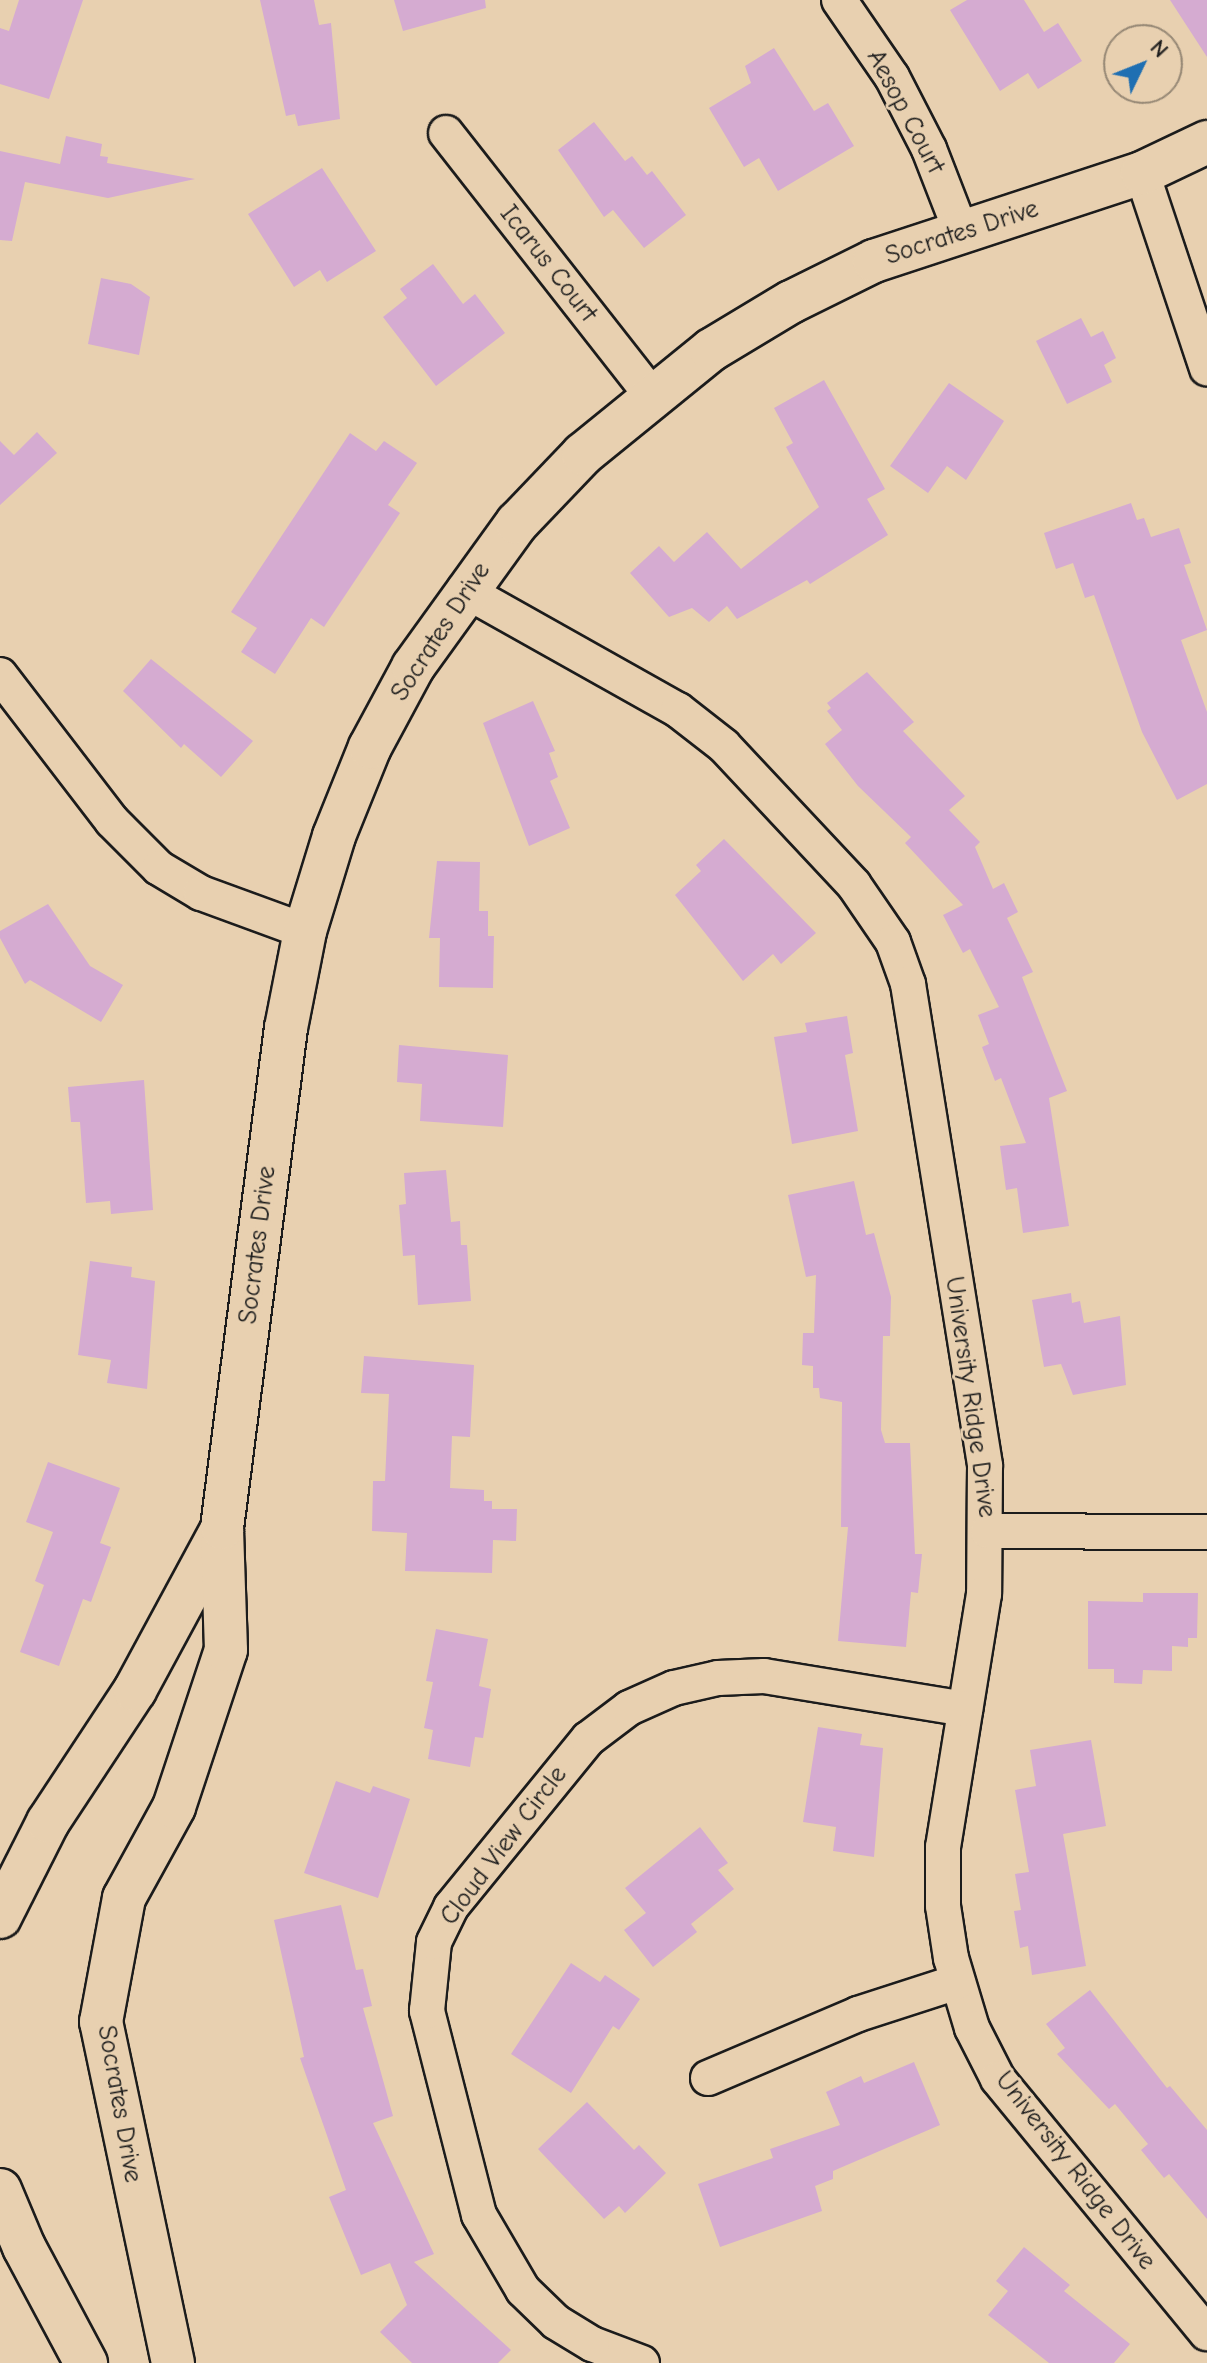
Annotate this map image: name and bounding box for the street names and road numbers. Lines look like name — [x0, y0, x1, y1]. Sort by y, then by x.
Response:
street label: Aesop Court — [859, 45, 951, 179]
street label: Socrates Drive — [882, 194, 1042, 272]
street label: Icarus Court — [493, 199, 603, 329]
street label: Socrates Drive — [385, 557, 497, 707]
street label: Socrates Drive — [233, 1164, 283, 1326]
street label: University Ridge Drive — [938, 1275, 1002, 1519]
street label: Cloud View Circle — [434, 1760, 574, 1932]
street label: Socrates Drive — [90, 2023, 148, 2185]
street label: University Ridge Drive — [988, 2066, 1162, 2276]

